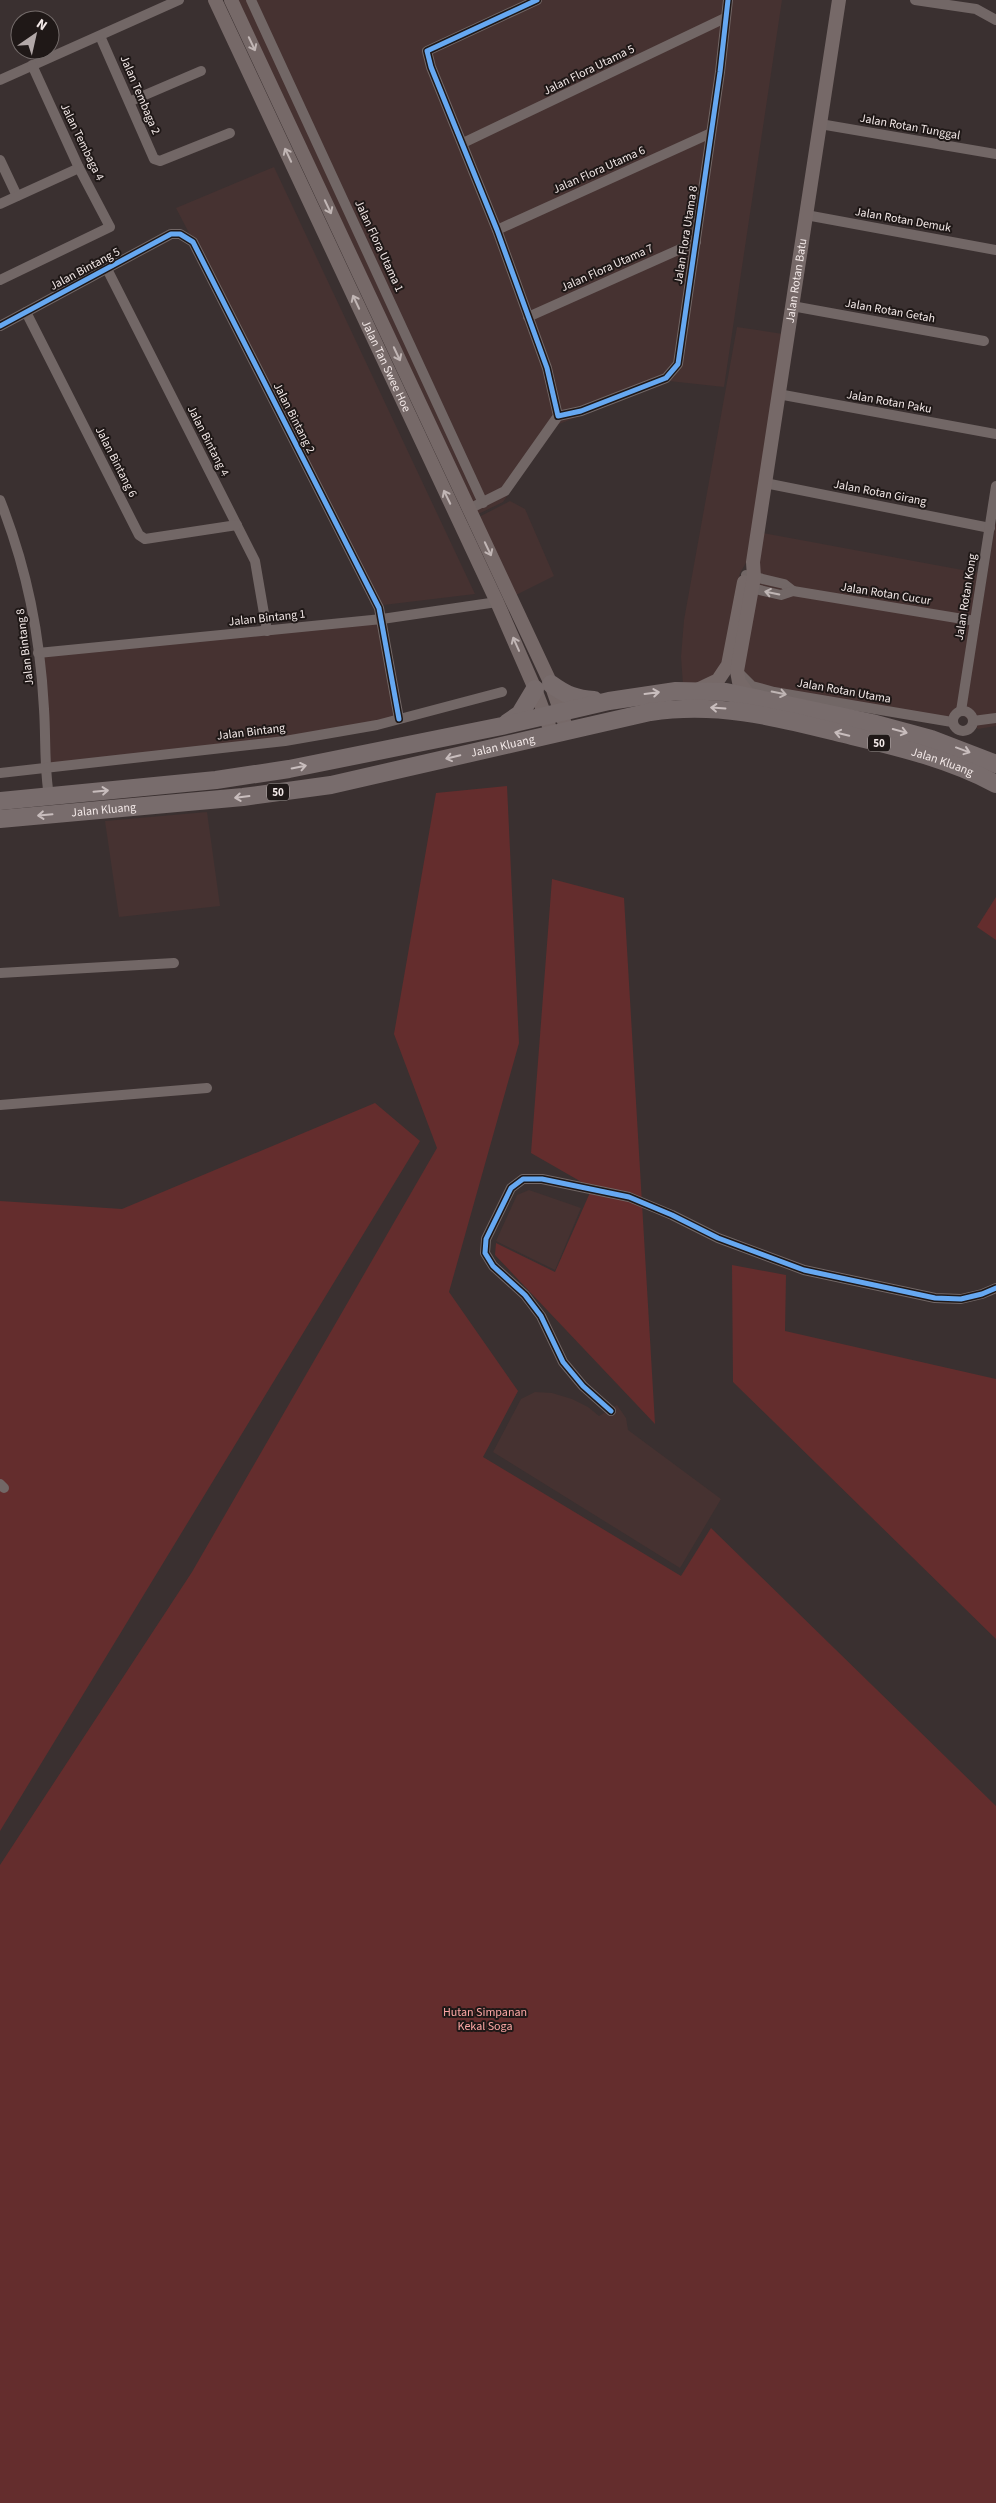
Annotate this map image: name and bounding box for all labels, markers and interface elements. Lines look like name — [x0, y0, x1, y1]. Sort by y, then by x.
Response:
north arrow — [10, 10, 60, 60]
text: N — [32, 14, 51, 36]
one-way arrow — [247, 36, 257, 51]
street label: Jalan Flora Utama 5 — [540, 41, 638, 99]
street label: Jalan Tembaga 2 — [116, 53, 164, 137]
street label: Jalan Tembaga 4 — [56, 100, 108, 184]
street label: Jalan Rotan Tunggal — [858, 110, 962, 144]
street label: Jalan Flora Utama 6 — [550, 142, 648, 198]
one-way arrow — [282, 147, 292, 162]
street label: Jalan Flora Utama 8 — [670, 184, 702, 286]
street label: Jalan Flora Utama 1 — [350, 197, 408, 295]
one-way arrow — [323, 199, 333, 214]
street label: Jalan Rotan Demuk — [854, 203, 953, 237]
street label: Jalan Rotan Batu — [781, 237, 811, 324]
street label: Jalan Flora Utama 7 — [558, 240, 656, 296]
street label: Jalan Bintang 5 — [47, 243, 123, 295]
one-way arrow — [351, 295, 360, 310]
street label: Jalan Rotan Getah — [844, 295, 936, 327]
street label: Jalan Tan Swee Hoe — [357, 317, 415, 415]
one-way arrow — [392, 347, 402, 362]
street label: Jalan Bintang 2 — [269, 380, 319, 456]
street label: Jalan Rotan Paku — [845, 386, 933, 418]
street label: Jalan Bintang 4 — [183, 403, 233, 479]
street label: Jalan Bintang 6 — [91, 424, 141, 500]
street label: Jalan Rotan Girang — [832, 476, 928, 510]
one-way arrow — [441, 490, 451, 505]
one-way arrow — [484, 541, 493, 556]
street label: Jalan Rotan Kong — [951, 552, 981, 642]
street label: Jalan Rotan Cucur — [840, 578, 933, 610]
one-way arrow — [765, 587, 781, 597]
street label: Jalan Bintang 1 — [228, 606, 306, 630]
street label: Jalan Bintang 8 — [12, 608, 38, 686]
one-way arrow — [510, 637, 520, 652]
street label: Jalan Rotan Utama — [796, 674, 892, 708]
one-way arrow — [644, 688, 660, 698]
one-way arrow — [771, 688, 787, 698]
one-way arrow — [710, 704, 726, 713]
street label: Jalan Bintang — [216, 719, 286, 745]
one-way arrow — [892, 726, 908, 736]
one-way arrow — [835, 729, 851, 738]
street label: Jalan Kluang — [469, 730, 536, 761]
road number: 50 — [868, 734, 890, 751]
street label: Jalan Kluang — [909, 743, 976, 781]
one-way arrow — [955, 746, 970, 755]
one-way arrow — [446, 753, 462, 762]
one-way arrow — [291, 762, 307, 771]
road number: 50 — [267, 784, 289, 800]
one-way arrow — [92, 786, 108, 796]
one-way arrow — [234, 792, 250, 802]
street label: Jalan Kluang — [70, 798, 137, 821]
one-way arrow — [38, 810, 54, 820]
park label: Hutan Simpanan Kekal Soga — [443, 2004, 527, 2035]

